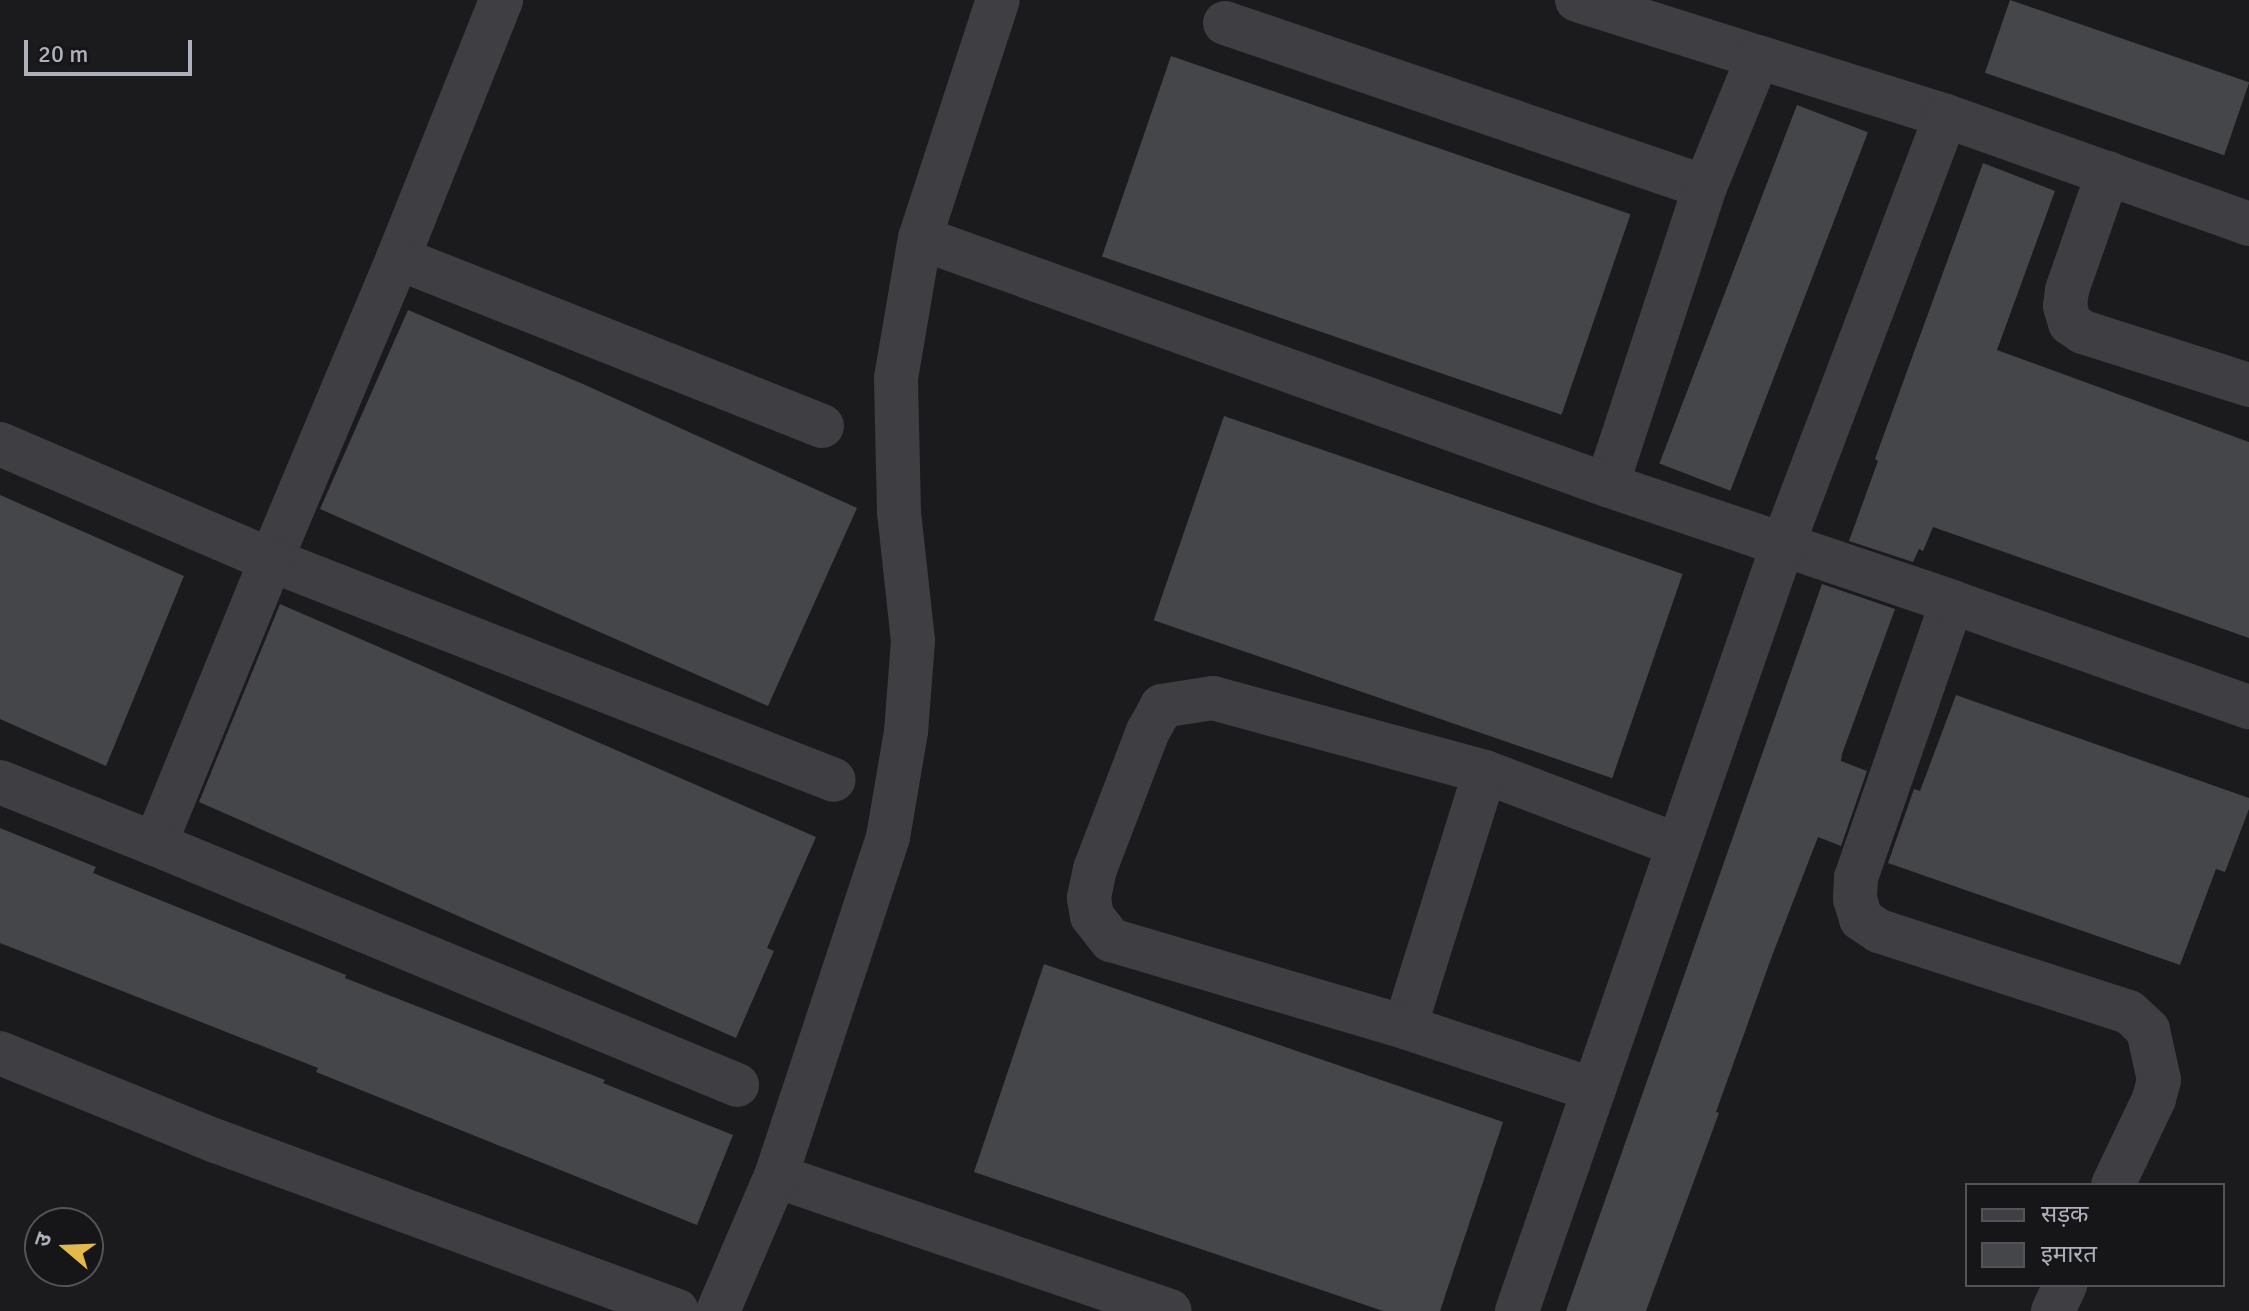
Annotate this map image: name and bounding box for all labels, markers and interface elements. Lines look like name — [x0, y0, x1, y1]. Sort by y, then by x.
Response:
scale bar — [28, 24, 196, 74]
text: 20 m — [38, 39, 88, 69]
legend — [1965, 1183, 2225, 1287]
text: सड़क — [2041, 1199, 2089, 1229]
north arrow — [24, 1207, 104, 1287]
text: उ — [28, 1229, 58, 1250]
text: इमारत — [2041, 1239, 2097, 1269]

